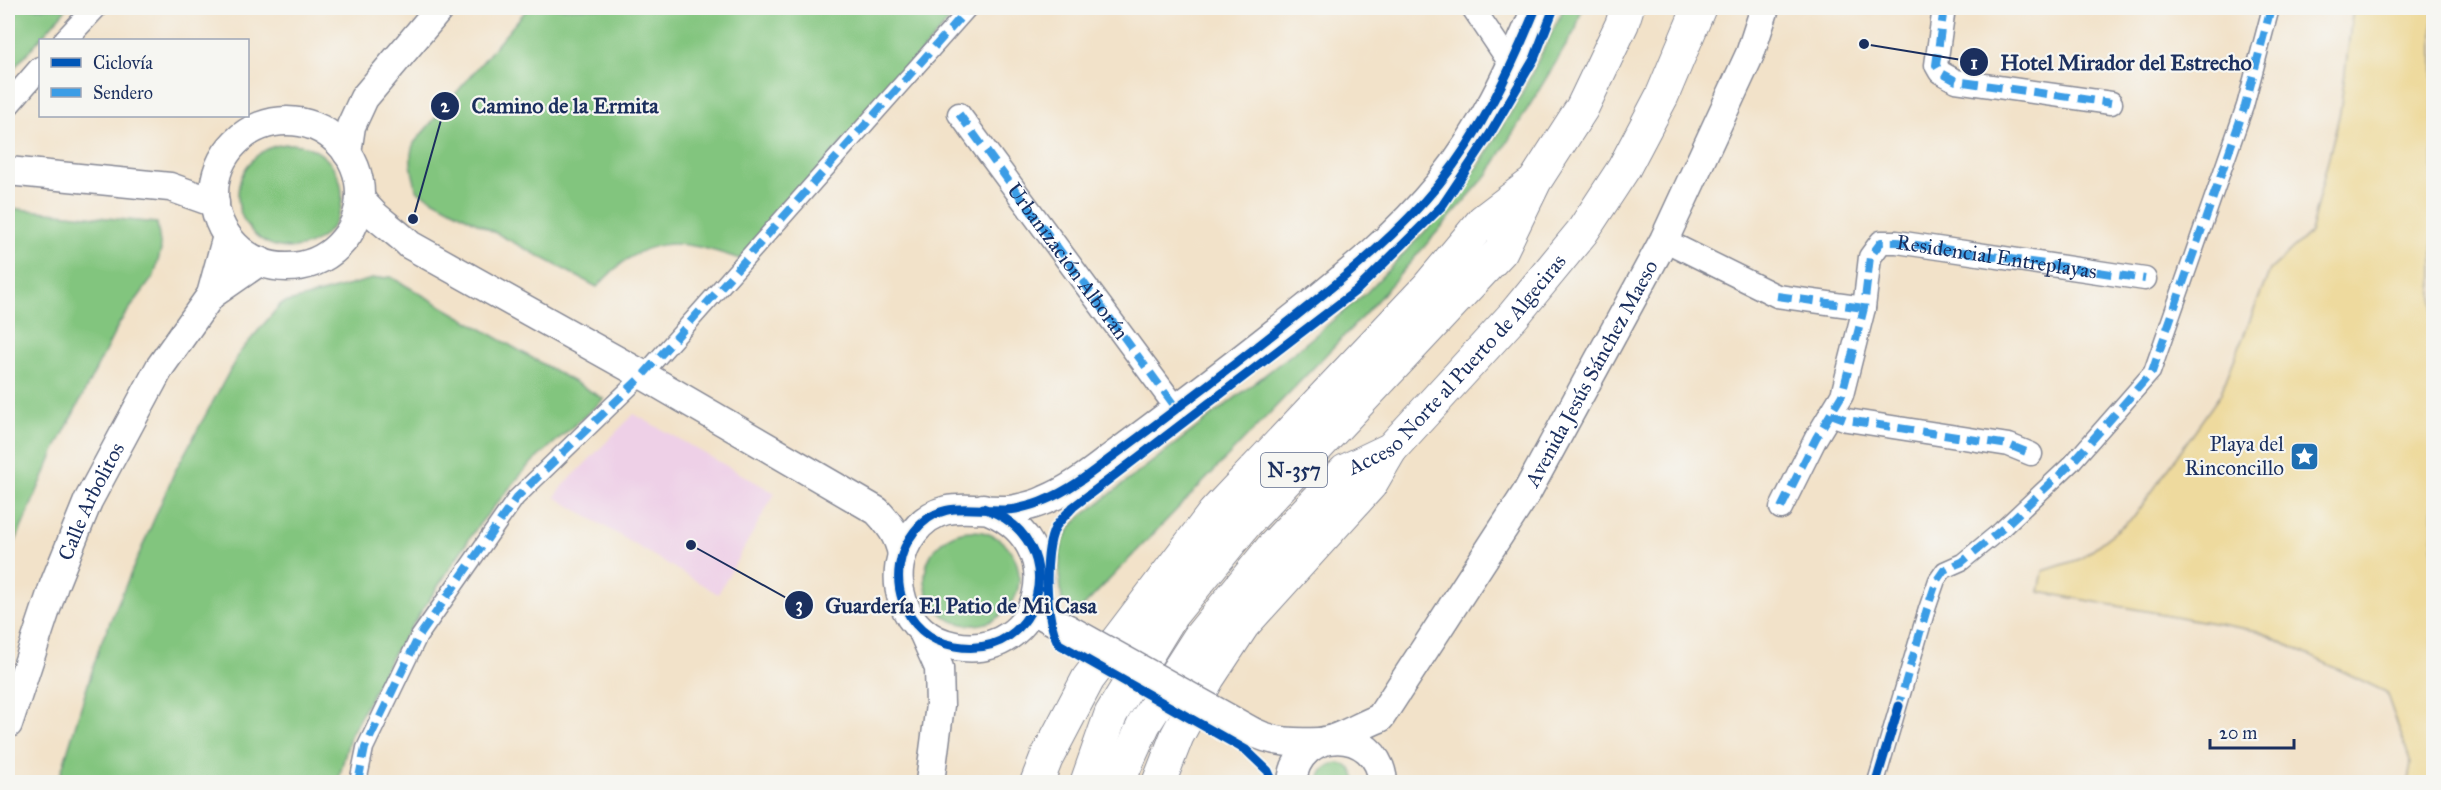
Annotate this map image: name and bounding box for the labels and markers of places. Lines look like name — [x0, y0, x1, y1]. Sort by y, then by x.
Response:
callout: Hotel Mirador del Estrecho — [1959, 42, 2264, 82]
callout: Camino de la Ermita — [430, 86, 671, 126]
place label: Playa del Rinconcillo — [2184, 431, 2284, 481]
place icon: Playa del Rinconcillo — [2289, 440, 2321, 472]
callout: Guardería El Patio de Mi Casa — [784, 585, 1109, 625]

